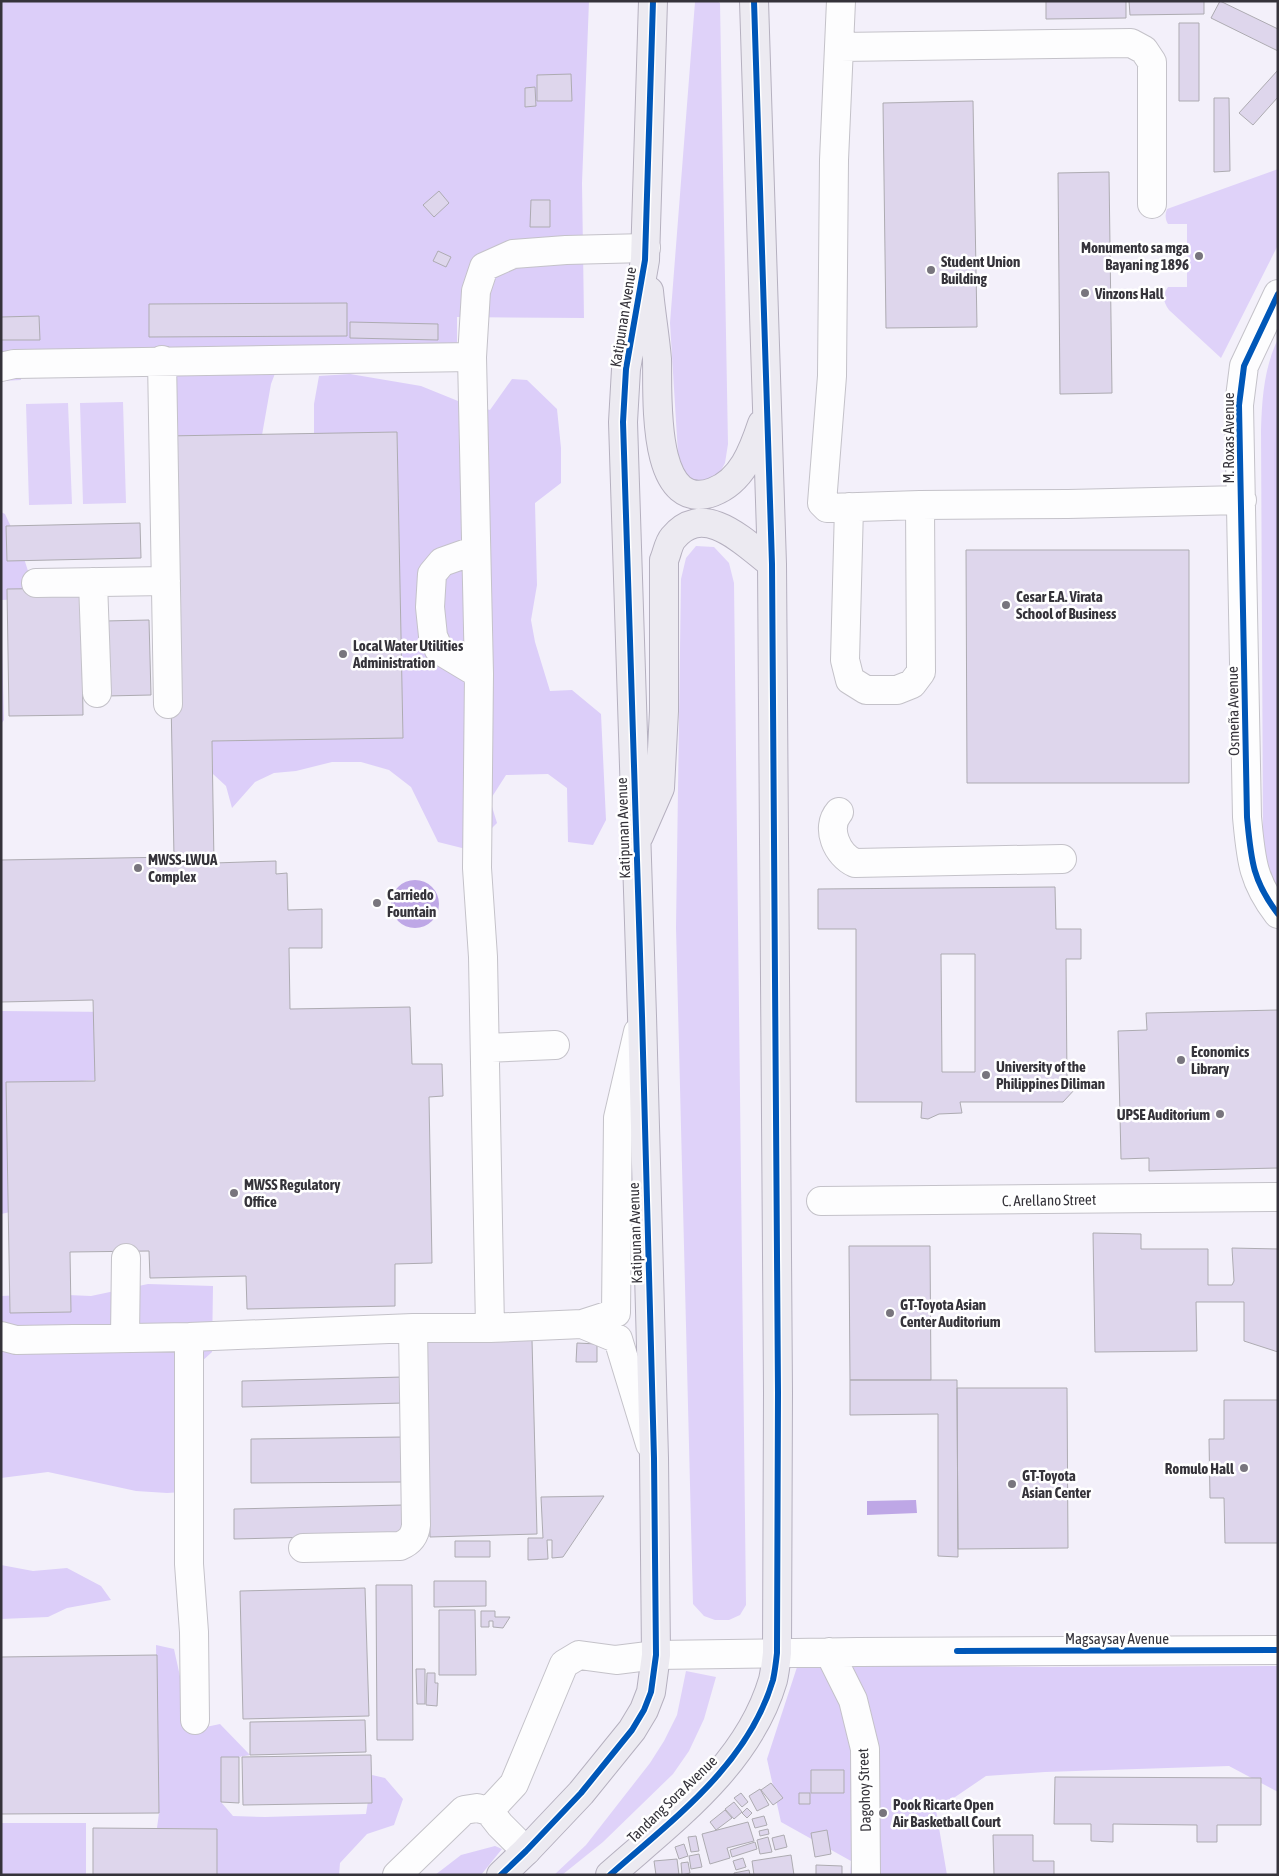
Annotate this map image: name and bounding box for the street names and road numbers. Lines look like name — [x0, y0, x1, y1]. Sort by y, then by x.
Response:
street label: Katipunan Avenue — [607, 265, 639, 368]
street label: M. Roxas Avenue — [1220, 392, 1237, 484]
street label: Osmeña Avenue — [1224, 666, 1242, 756]
street label: Katipunan Avenue — [613, 777, 633, 879]
street label: Katipunan Avenue — [625, 1182, 645, 1284]
street label: C. Arellano Street — [1002, 1191, 1096, 1209]
street label: Magsaysay Avenue — [1065, 1630, 1169, 1647]
street label: Dagohoy Street — [854, 1748, 874, 1832]
street label: Tandang Sora Avenue — [624, 1752, 720, 1846]

